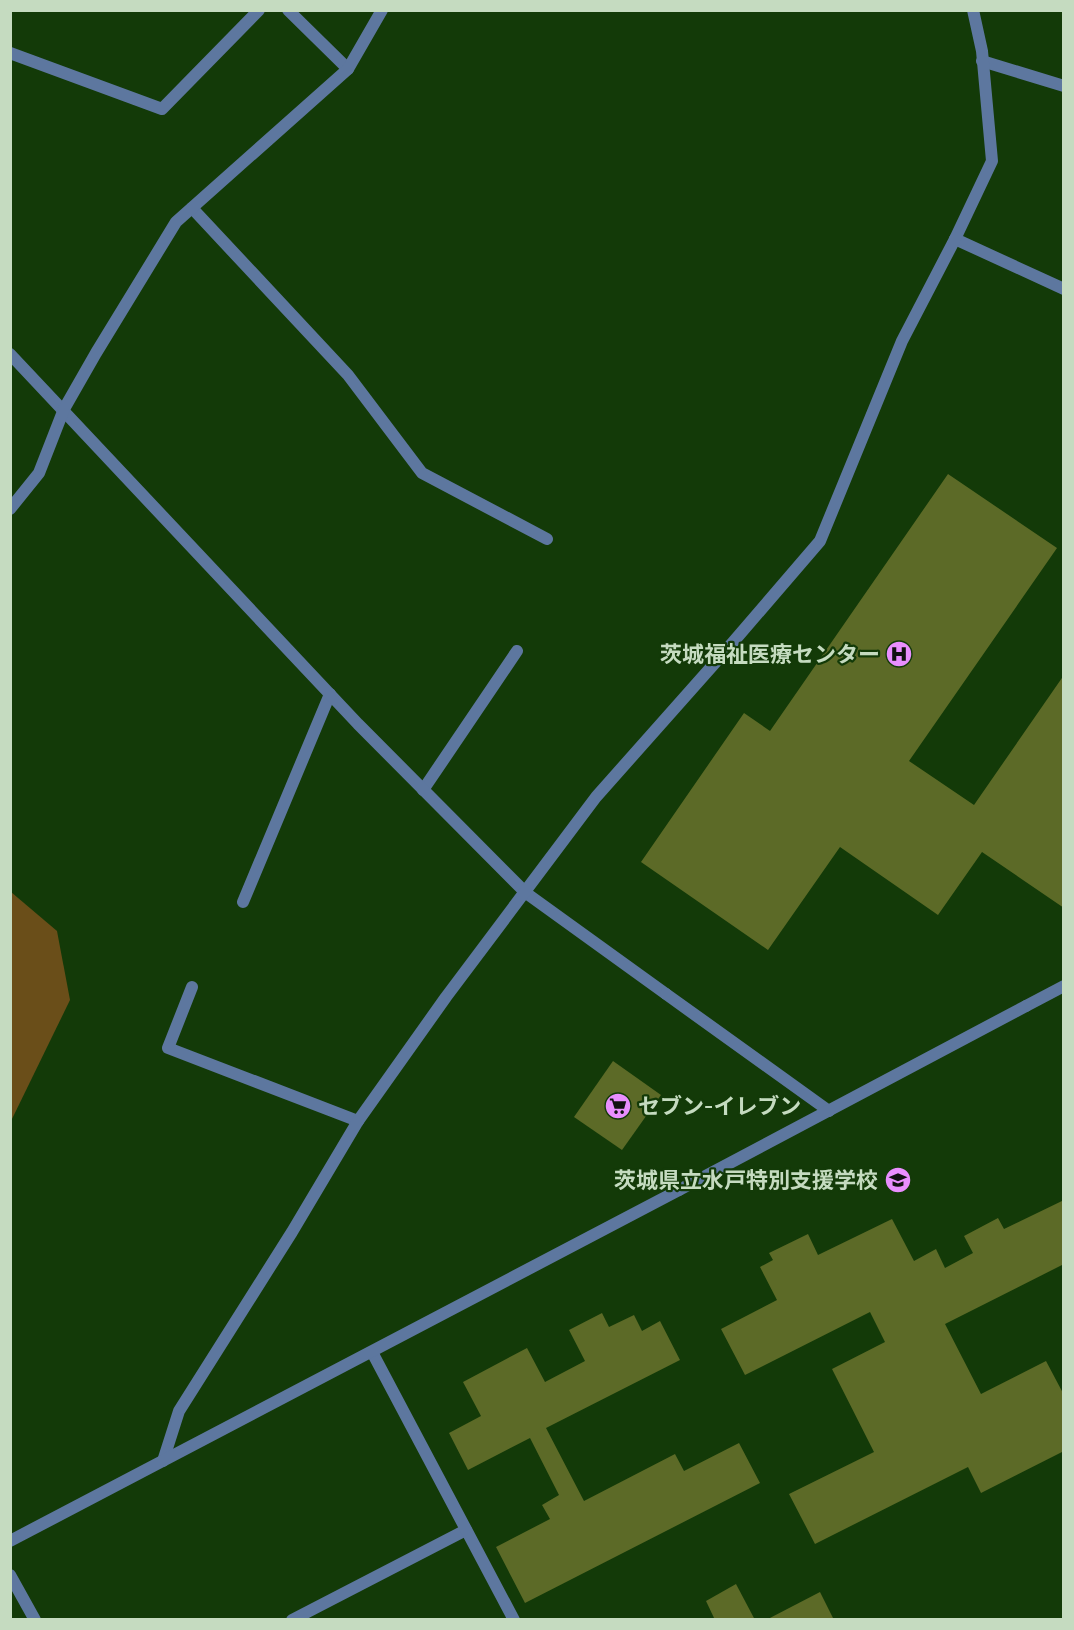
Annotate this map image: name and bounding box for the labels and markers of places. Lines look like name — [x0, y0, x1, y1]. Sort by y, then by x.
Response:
hospital icon: 茨城福祉医療センター — [884, 639, 914, 669]
place label: 茨城福祉医療センター — [660, 641, 880, 668]
supermarket icon: セブン-イレブン — [603, 1091, 633, 1121]
place label: セブン-イレブン — [638, 1093, 801, 1120]
school or university icon: 茨城県立水戸特別支援学校 — [883, 1165, 913, 1195]
place label: 茨城県立水戸特別支援学校 — [614, 1167, 878, 1194]

